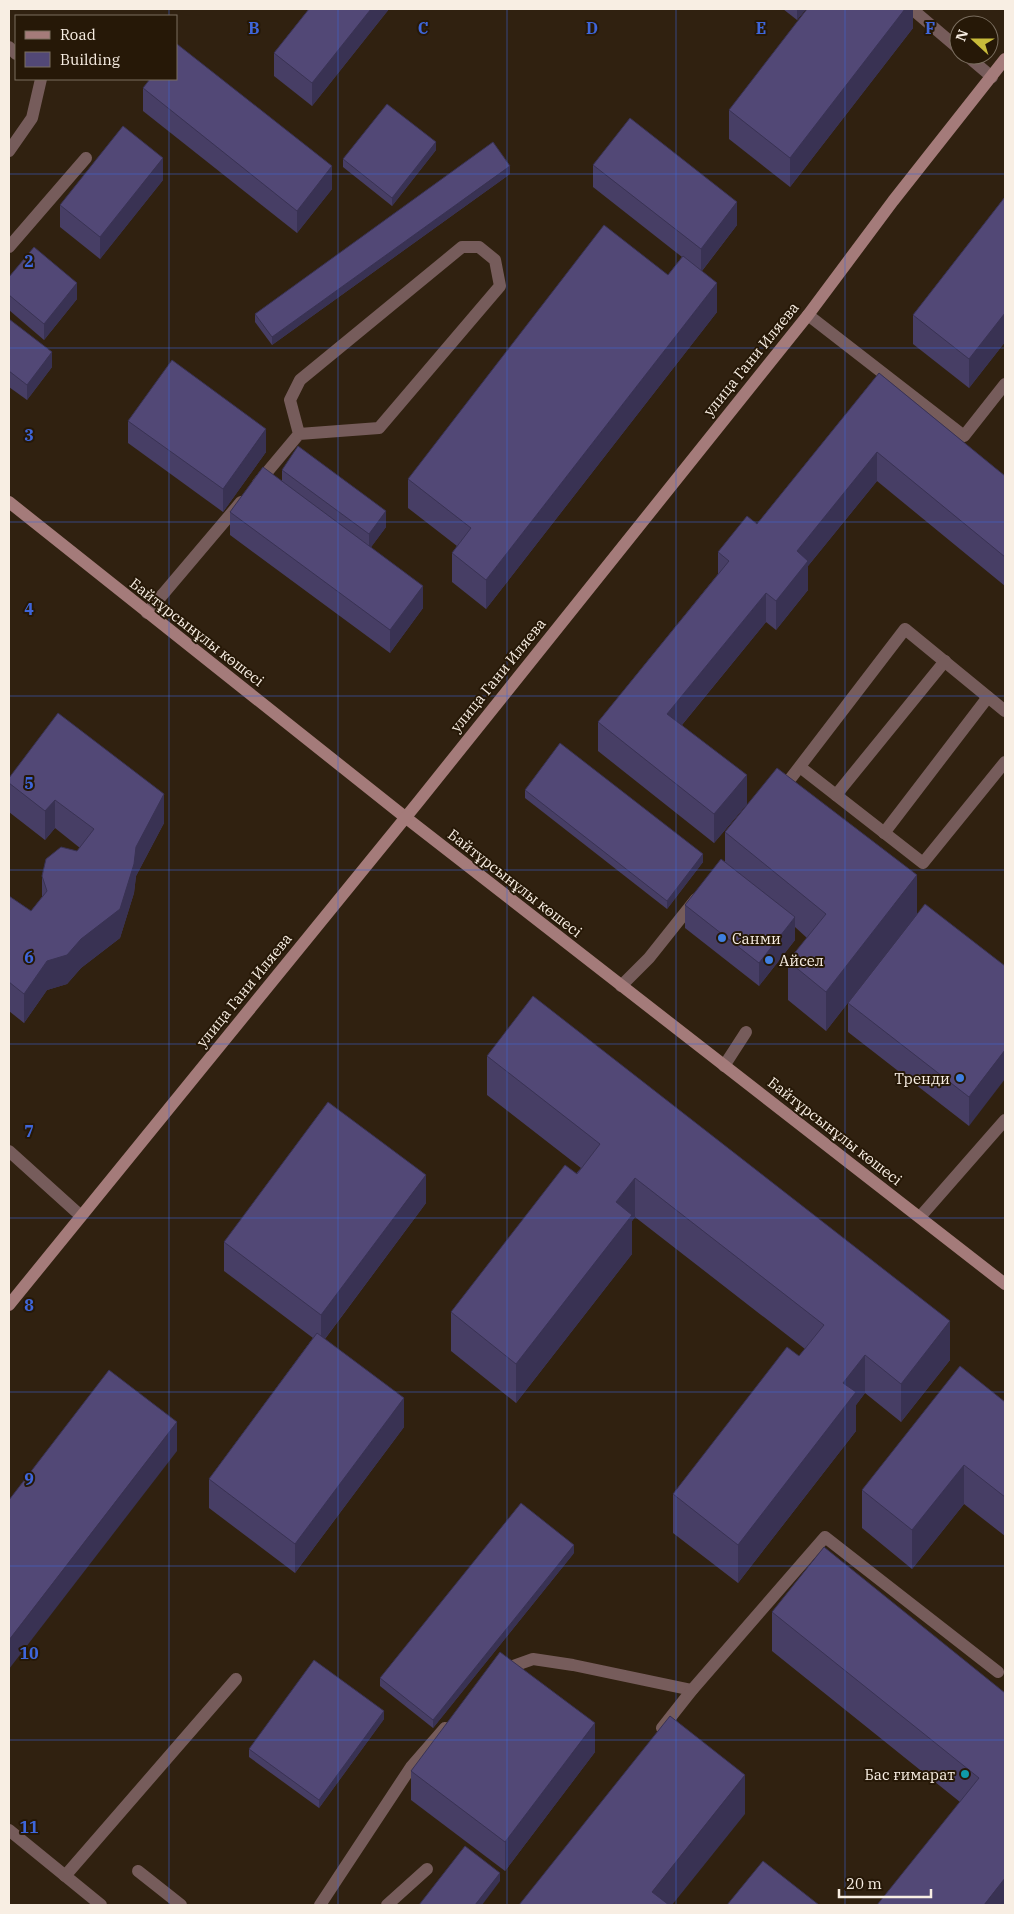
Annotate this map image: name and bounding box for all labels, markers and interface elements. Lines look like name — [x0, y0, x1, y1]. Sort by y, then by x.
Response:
legend — [15, 15, 178, 80]
north arrow — [949, 15, 999, 65]
text: B — [248, 18, 260, 38]
text: C — [418, 18, 428, 38]
text: D — [586, 18, 598, 38]
text: E — [756, 18, 766, 38]
text: F — [925, 18, 935, 38]
text: Road — [60, 25, 96, 44]
text: N — [951, 27, 972, 44]
text: Building — [60, 50, 120, 69]
text: 2 — [24, 251, 34, 271]
street label: улица Гани Иляева — [699, 298, 803, 420]
text: 3 — [24, 425, 34, 445]
street label: Байтұрсынұлы көшесі — [126, 574, 268, 690]
text: 4 — [24, 599, 34, 619]
street label: улица Гани Иляева — [446, 614, 550, 736]
text: 5 — [24, 773, 34, 793]
street label: Байтұрсынұлы көшесі — [444, 825, 586, 941]
street label: улица Гани Иляева — [192, 929, 296, 1051]
place label: Санми — [732, 929, 781, 948]
marker: Санми — [716, 932, 728, 944]
text: 6 — [24, 947, 34, 967]
place label: Айсел — [779, 951, 824, 970]
marker: Айсел — [763, 954, 775, 966]
place label: Тренди — [894, 1069, 950, 1088]
marker: Тренди — [954, 1072, 966, 1084]
street label: Байтұрсынұлы көшесі — [764, 1073, 906, 1189]
text: 7 — [24, 1121, 34, 1141]
text: 8 — [24, 1295, 34, 1315]
text: 9 — [24, 1469, 34, 1489]
text: 10 — [19, 1643, 39, 1663]
place label: Бас ғимарат — [864, 1765, 955, 1784]
marker: Бас ғимарат — [959, 1768, 971, 1780]
text: 11 — [19, 1817, 39, 1837]
scale bar — [839, 1866, 932, 1898]
text: 20 m — [846, 1874, 882, 1893]

